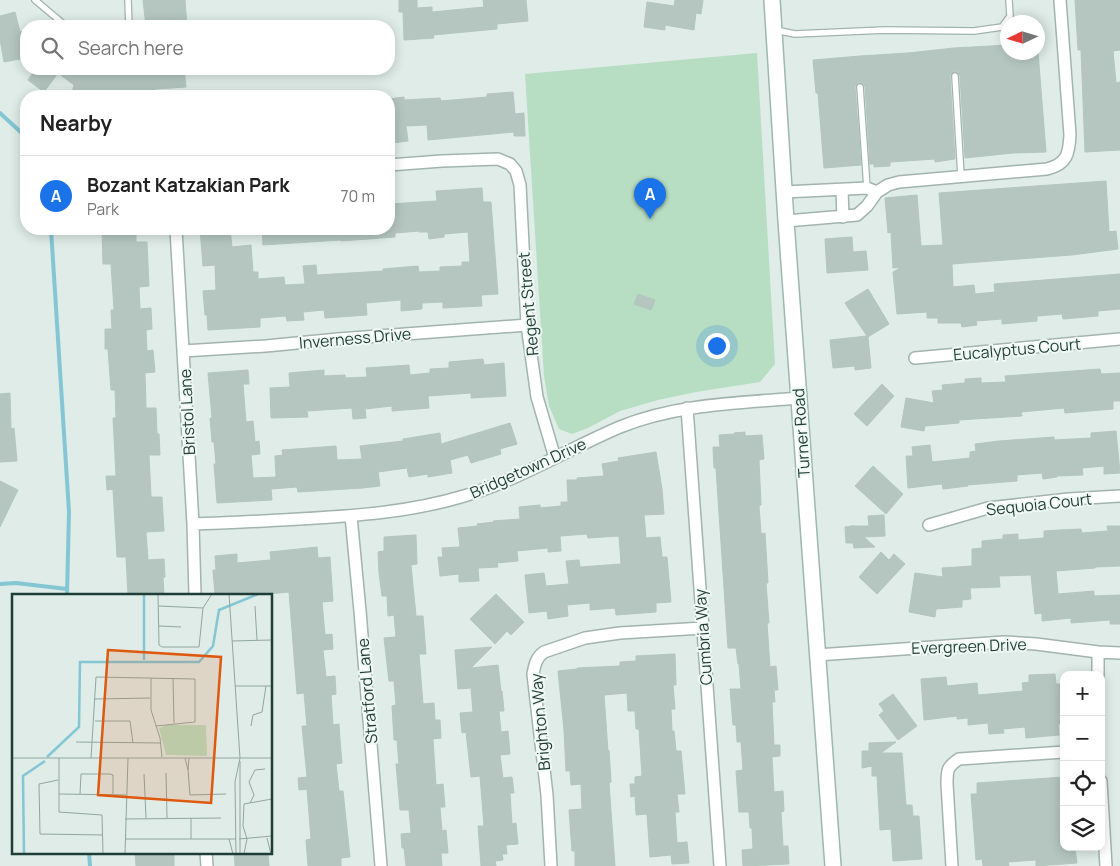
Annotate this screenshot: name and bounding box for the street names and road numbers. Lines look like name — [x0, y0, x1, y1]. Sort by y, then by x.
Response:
street label: Regent Street — [513, 251, 543, 357]
street label: Inverness Drive — [298, 322, 412, 354]
street label: Eucalyptus Court — [952, 332, 1082, 366]
street label: Bristol Lane — [174, 368, 200, 456]
street label: Turner Road — [787, 387, 815, 479]
street label: Bridgetown Drive — [466, 432, 590, 504]
street label: Sequoia Court — [985, 488, 1093, 520]
street label: Cumbria Way — [689, 587, 717, 686]
street label: Evergreen Drive — [911, 633, 1027, 659]
street label: Stratford Lane — [351, 637, 383, 745]
street label: Brighton Way — [525, 672, 555, 772]

